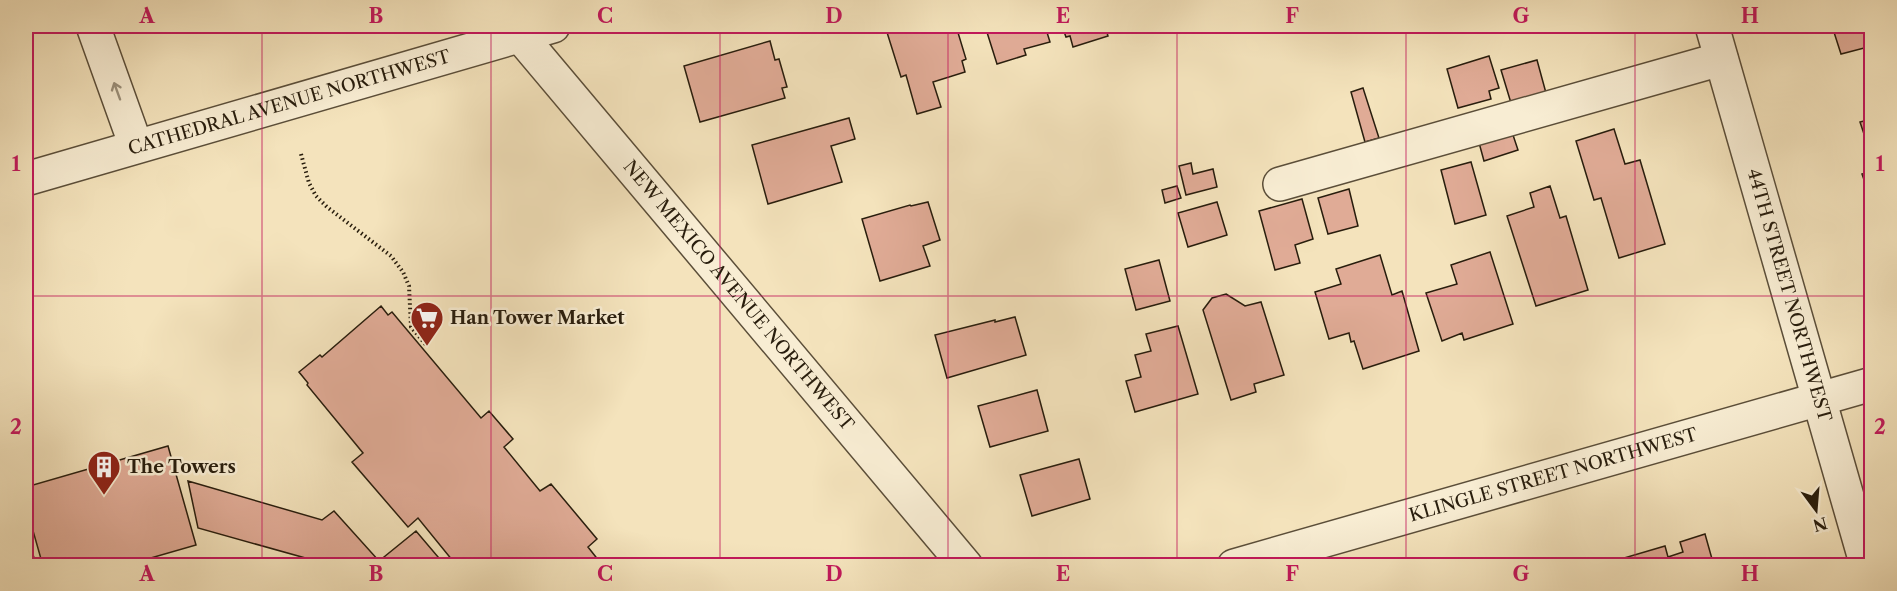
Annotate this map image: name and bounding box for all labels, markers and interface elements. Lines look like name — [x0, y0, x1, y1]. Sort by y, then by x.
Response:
text: A — [138, 4, 155, 28]
text: B — [369, 4, 384, 28]
text: C — [597, 4, 613, 28]
text: D — [825, 4, 843, 28]
text: E — [1056, 4, 1070, 28]
text: F — [1285, 4, 1299, 28]
text: G — [1513, 4, 1530, 28]
text: H — [1741, 4, 1759, 28]
street label: CATHEDRAL AVENUE NORTHWEST — [125, 45, 453, 160]
one-way arrow — [111, 82, 122, 101]
text: 1 — [12, 152, 21, 176]
text: 1 — [1876, 152, 1885, 176]
street label: NEW MEXICO AVENUE NORTHWEST — [619, 156, 859, 435]
street label: 44TH STREET NORTHWEST — [1742, 166, 1836, 425]
supermarket icon: Han Tower Market — [409, 300, 445, 347]
place label: Han Tower Market — [450, 307, 625, 329]
text: 2 — [10, 415, 22, 439]
text: 2 — [1874, 415, 1886, 439]
street label: KLINGLE STREET NORTHWEST — [1407, 423, 1700, 526]
building icon: The Towers — [86, 449, 122, 496]
place label: The Towers — [127, 456, 236, 478]
north arrow — [1786, 480, 1846, 540]
text: N — [1811, 513, 1830, 536]
text: A — [138, 562, 155, 586]
text: B — [369, 562, 384, 586]
text: C — [597, 562, 613, 586]
text: D — [825, 562, 843, 586]
text: E — [1056, 562, 1070, 586]
text: F — [1285, 562, 1299, 586]
text: G — [1513, 562, 1530, 586]
text: H — [1741, 562, 1759, 586]

